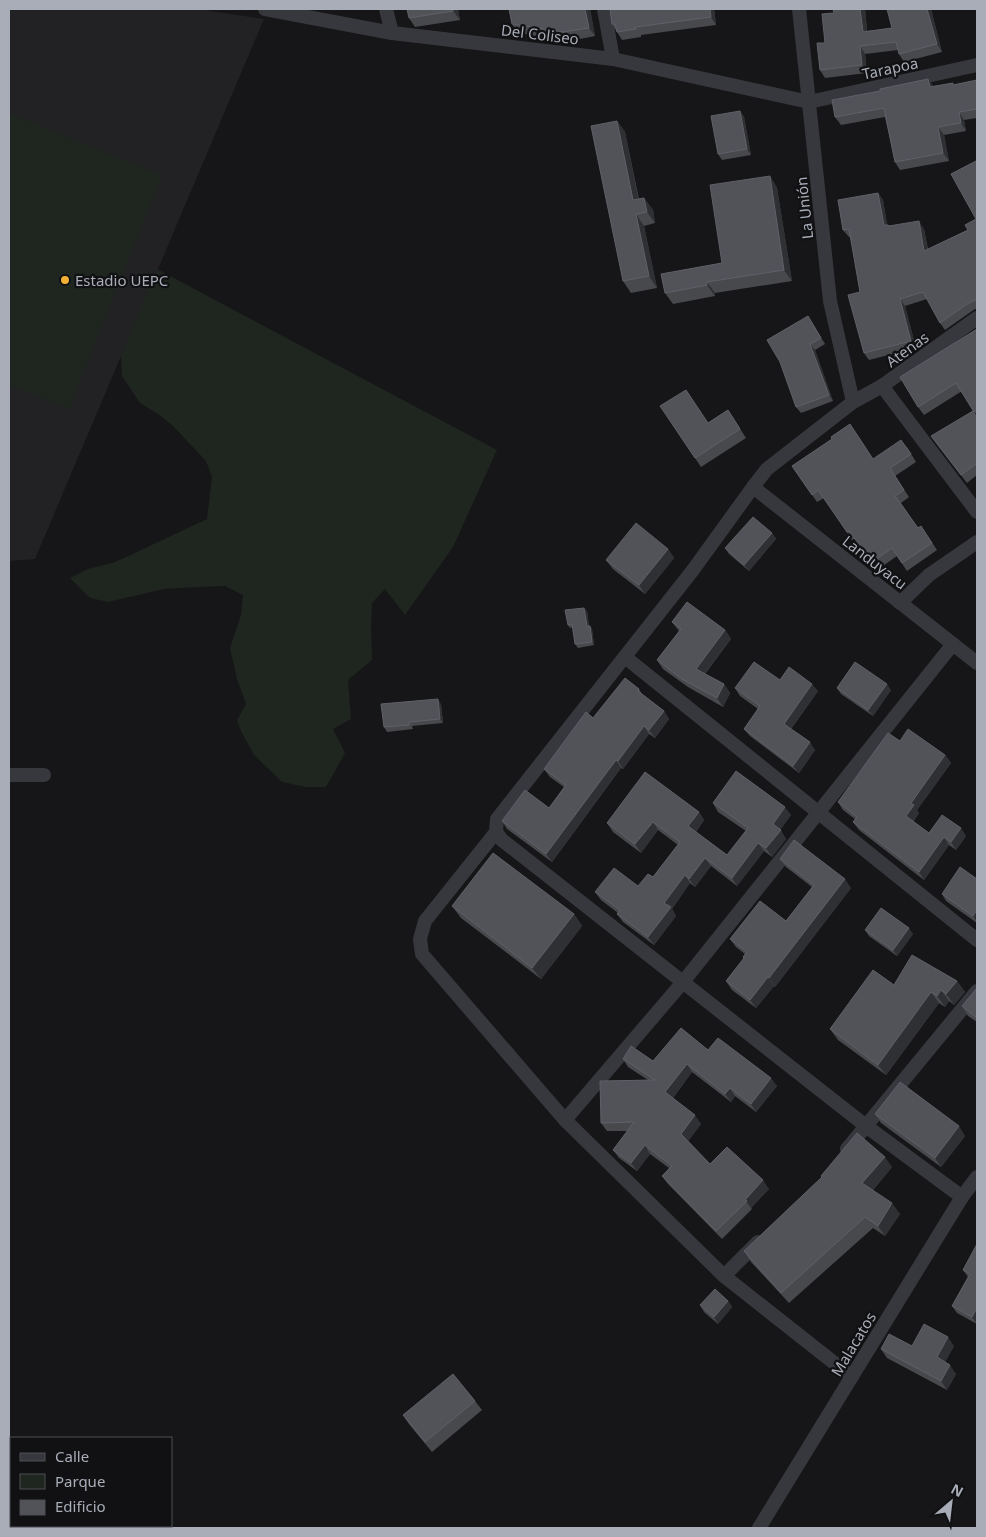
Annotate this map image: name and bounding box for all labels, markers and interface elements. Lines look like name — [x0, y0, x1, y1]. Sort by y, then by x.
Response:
street label: Del Coliseo — [500, 19, 580, 49]
street label: Tarapoa — [860, 52, 920, 84]
street label: La Unión — [791, 176, 817, 240]
place label: Estadio UEPC — [75, 270, 169, 290]
marker: Estadio UEPC — [59, 274, 71, 286]
street label: Atenas — [882, 327, 932, 371]
street label: Landuyacu — [839, 531, 911, 593]
street label: Malacatos — [826, 1308, 880, 1380]
legend — [10, 1437, 172, 1527]
text: Calle — [55, 1446, 89, 1466]
text: Parque — [55, 1471, 105, 1491]
north arrow — [926, 1477, 976, 1527]
text: N — [948, 1479, 967, 1501]
text: Edificio — [55, 1496, 106, 1516]

